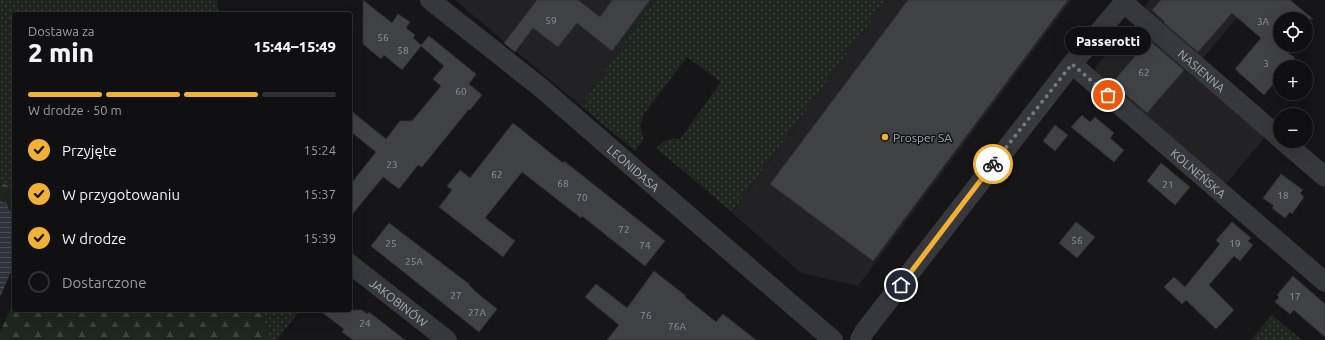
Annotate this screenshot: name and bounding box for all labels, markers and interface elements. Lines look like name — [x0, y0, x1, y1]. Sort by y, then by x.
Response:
map controls — [1273, 12, 1313, 148]
button: locate — [1273, 12, 1313, 52]
house number: 59 — [545, 15, 557, 26]
house number: 3A — [1257, 16, 1270, 27]
text: Dostawa za — [28, 24, 95, 38]
callout: Passerotti — [1065, 27, 1151, 55]
house number: 56 — [377, 32, 389, 43]
text: Passerotti — [1076, 34, 1140, 48]
text: 2 min — [28, 38, 94, 67]
text: 15:44–15:49 — [253, 38, 336, 55]
house number: 58 — [397, 45, 409, 56]
street label: NASIENNA — [1176, 47, 1228, 94]
house number: 3 — [1263, 58, 1269, 69]
button: + — [1273, 60, 1313, 100]
house number: 62 — [1138, 67, 1150, 78]
pin — [1091, 78, 1125, 112]
icon: bag — [1097, 84, 1119, 106]
house number: 60 — [455, 86, 467, 97]
text: W drodze · 50 m — [28, 103, 122, 117]
button: − — [1273, 108, 1313, 148]
place label: Prosper SA — [893, 131, 952, 144]
marker: Prosper SA — [880, 132, 890, 142]
icon: check — [28, 139, 50, 161]
text: Przyjęte — [62, 142, 117, 159]
street label: LEONIDASA — [605, 142, 662, 194]
text: 15:24 — [303, 143, 336, 157]
courier — [973, 144, 1013, 184]
street label: KOLNEŃSKA — [1168, 146, 1229, 200]
icon: bike — [982, 153, 1004, 175]
house number: 23 — [386, 159, 398, 170]
house number: 62 — [491, 169, 503, 180]
house number: 68 — [557, 178, 569, 189]
house number: 21 — [1162, 179, 1174, 190]
icon: check — [28, 183, 50, 205]
text: W przygotowaniu — [62, 186, 180, 203]
text: 15:37 — [303, 187, 336, 201]
house number: 18 — [1277, 190, 1289, 201]
house number: 70 — [576, 192, 588, 203]
house number: 72 — [618, 224, 630, 235]
icon: check — [28, 227, 50, 249]
text: W drodze — [62, 230, 126, 247]
text: 15:39 — [303, 231, 336, 245]
house number: 56 — [1071, 235, 1083, 246]
house number: 25 — [385, 238, 397, 249]
house number: 19 — [1229, 238, 1241, 249]
house number: 74 — [639, 240, 651, 251]
house number: 25A — [405, 256, 423, 267]
pin — [884, 268, 918, 302]
text: Dostarczone — [62, 274, 146, 291]
icon: home — [890, 274, 912, 296]
street label: JAKOBINÓW — [367, 276, 430, 329]
house number: 27 — [450, 290, 462, 301]
house number: 17 — [1289, 291, 1301, 302]
house number: 27A — [468, 307, 486, 318]
house number: 76 — [640, 310, 652, 321]
house number: 24 — [359, 318, 371, 329]
house number: 76A — [668, 321, 686, 332]

